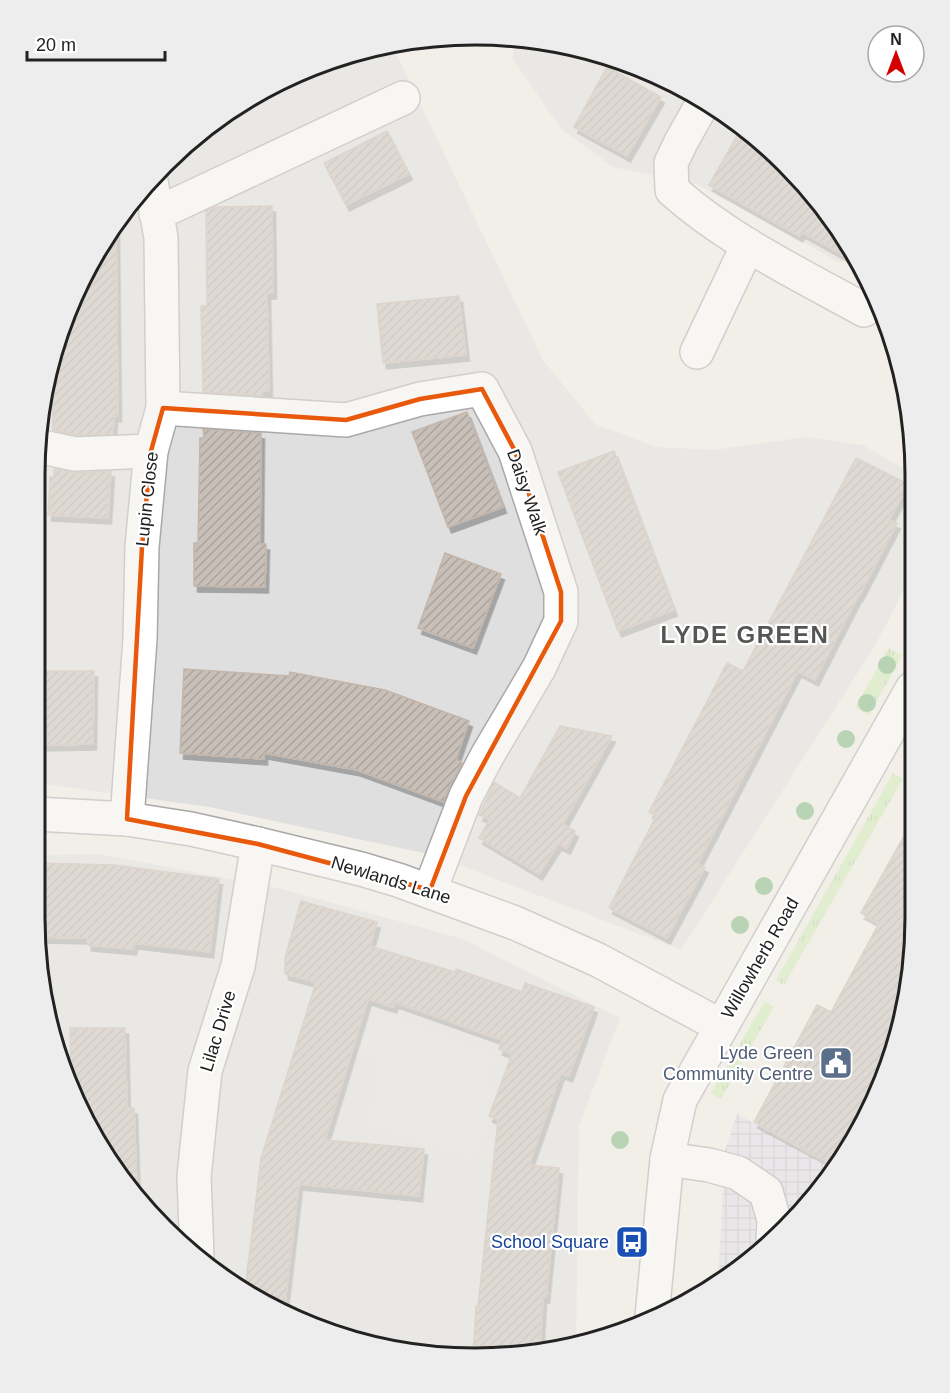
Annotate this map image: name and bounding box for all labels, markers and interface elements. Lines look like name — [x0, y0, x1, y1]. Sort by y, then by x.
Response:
scale bar — [27, 24, 165, 62]
north arrow — [866, 24, 926, 84]
text: N — [890, 31, 902, 48]
text: 20 m — [36, 35, 76, 55]
street label: Daisy Walk — [503, 447, 551, 538]
street label: Lupin Close — [132, 451, 162, 547]
district label: LYDE GREEN — [661, 621, 829, 648]
street label: Newlands Lane — [329, 852, 453, 908]
street label: Willowherb Road — [717, 894, 803, 1022]
street label: Lilac Drive — [196, 988, 240, 1074]
place label: Lyde Green Community Centre — [663, 1043, 813, 1084]
public building icon: Lyde Green Community Centre — [818, 1045, 854, 1081]
bus stop icon: School Square — [614, 1224, 650, 1260]
place label: School Square — [491, 1232, 609, 1252]

